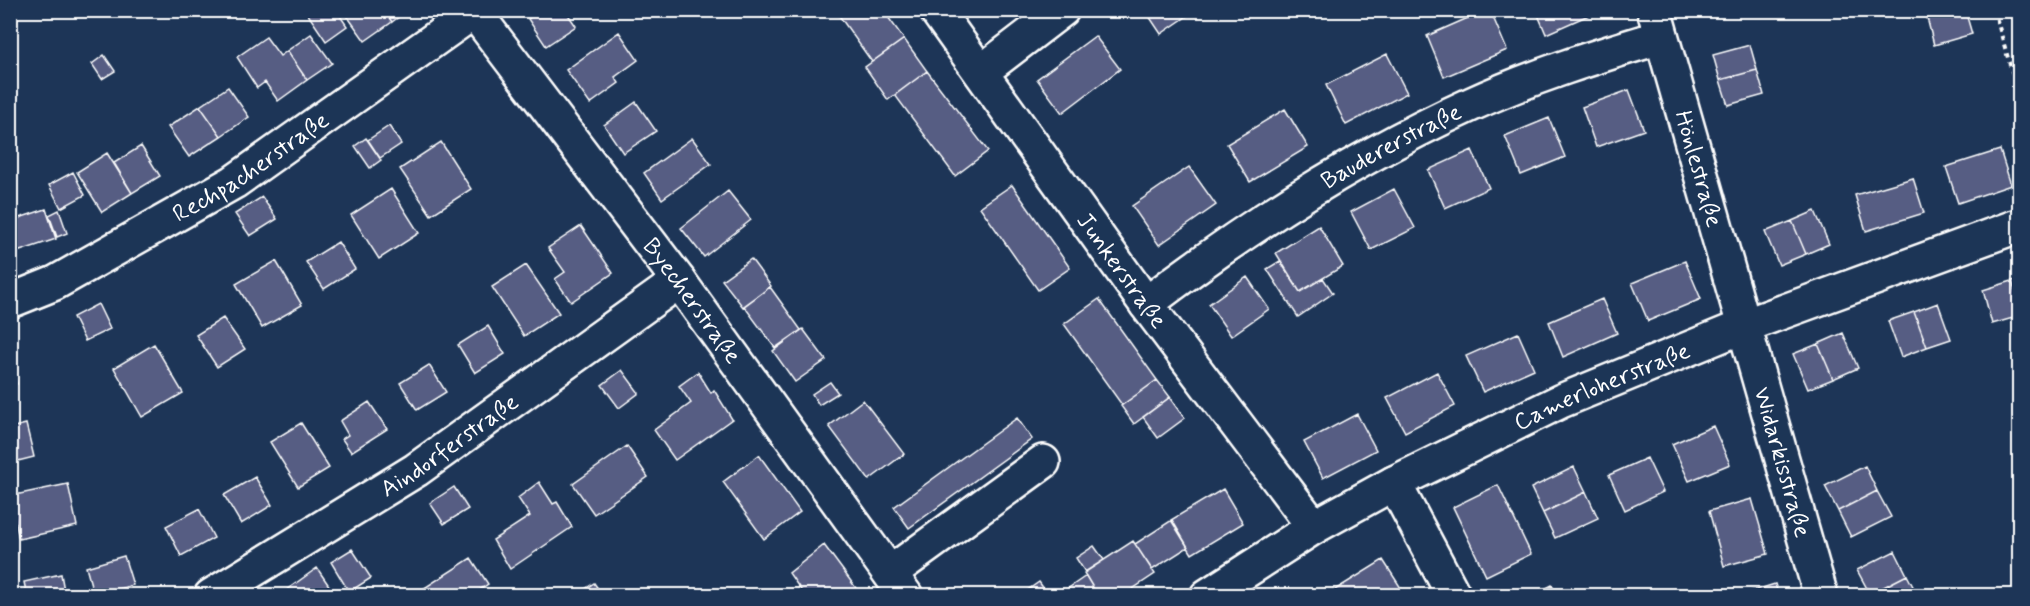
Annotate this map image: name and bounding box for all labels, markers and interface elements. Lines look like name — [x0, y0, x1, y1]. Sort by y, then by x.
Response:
street label: Baudererstraße — [1316, 97, 1467, 197]
street label: Rechpacherstraße — [168, 105, 336, 230]
street label: Hönlestraße — [1666, 107, 1729, 231]
street label: Junkerstraße — [1069, 207, 1173, 336]
street label: Byecherstraße — [635, 232, 748, 371]
street label: Camerloherstraße — [1509, 336, 1695, 439]
street label: Widarkisstraße — [1745, 384, 1818, 541]
street label: Aindorferstraße — [375, 387, 525, 505]

